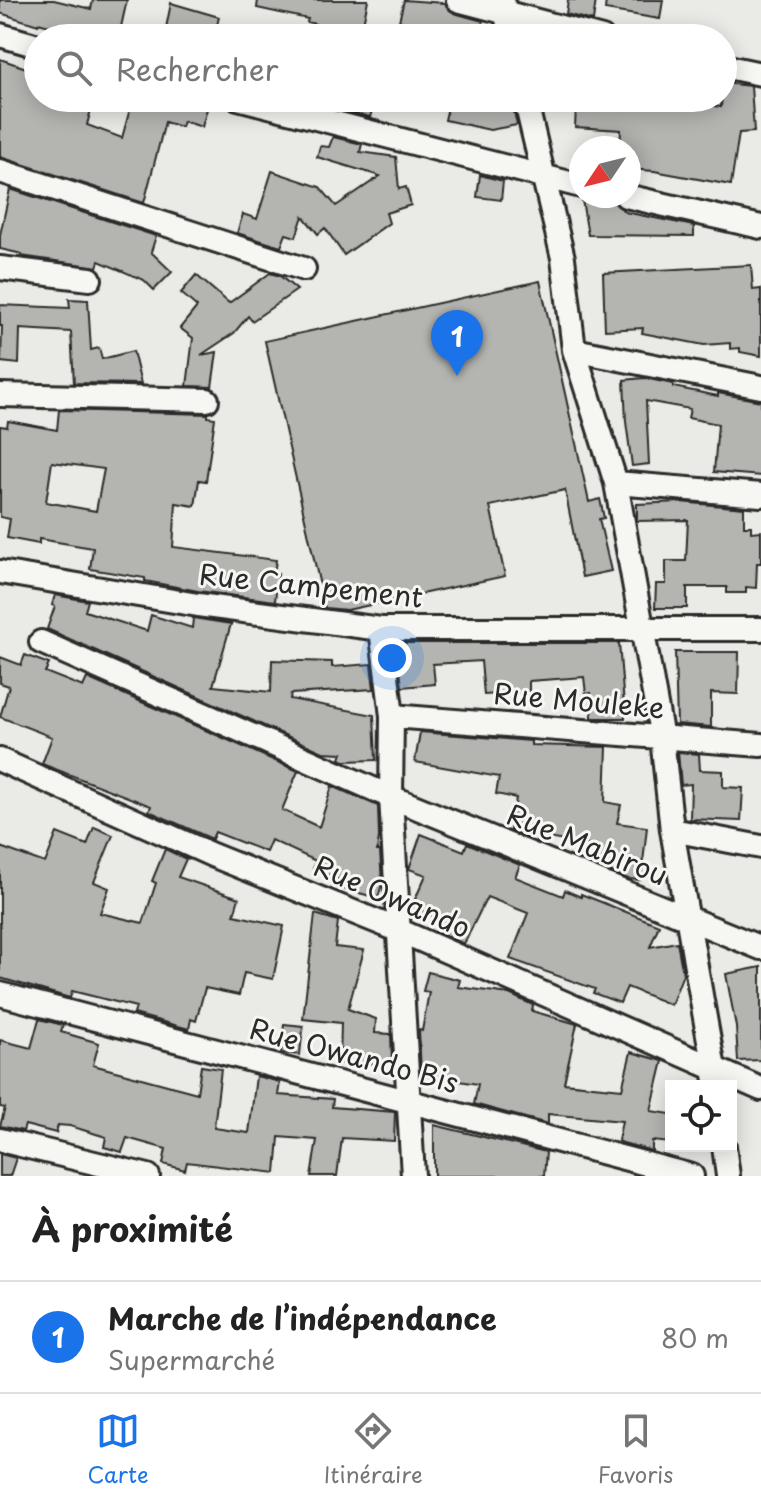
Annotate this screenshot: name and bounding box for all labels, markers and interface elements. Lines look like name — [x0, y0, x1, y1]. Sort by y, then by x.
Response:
search box — [24, 24, 737, 112]
icon: search — [52, 46, 96, 90]
text: Rechercher — [116, 46, 279, 91]
north arrow — [569, 136, 641, 208]
pin: 1 — [431, 310, 483, 376]
street label: Rue Campement — [197, 551, 425, 618]
your location — [372, 638, 412, 678]
street label: Rue Mouleke — [492, 671, 666, 728]
street label: Rue Mabirou — [501, 792, 674, 895]
street label: Rue Owando — [308, 843, 478, 948]
street label: Rue Owando Bis — [245, 1006, 464, 1103]
map controls — [665, 1080, 737, 1152]
button: locate — [665, 1080, 737, 1152]
text: À proximité — [32, 1202, 233, 1254]
text: Marche de l’indépendance — [108, 1295, 497, 1340]
text: 1 — [52, 1318, 64, 1357]
text: 80 m — [661, 1318, 729, 1357]
text: Supermarché — [108, 1340, 275, 1379]
tab: Carte — [88, 1409, 149, 1490]
tab: Itinéraire — [324, 1409, 423, 1490]
tab: Favoris — [598, 1409, 673, 1490]

